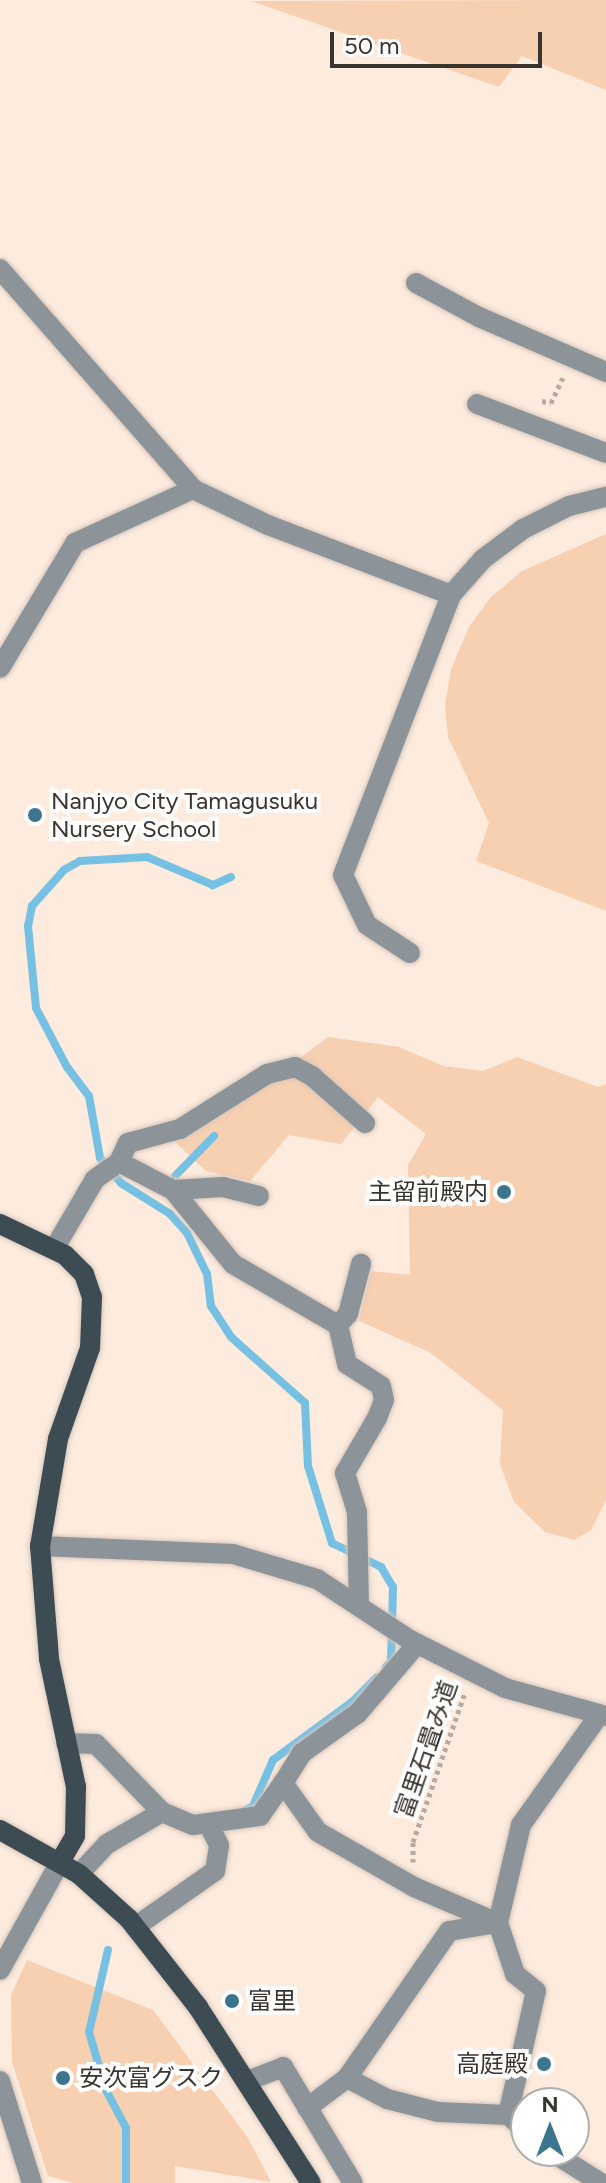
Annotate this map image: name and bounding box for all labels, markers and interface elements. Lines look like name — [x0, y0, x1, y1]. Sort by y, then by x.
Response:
scale bar — [334, 16, 546, 66]
text: 50 m — [344, 31, 400, 60]
place label: Nanjyo City Tamagusuku Nursery School — [51, 787, 318, 843]
marker: Nanjyo City Tamagusuku Nursery School — [26, 806, 44, 824]
place label: 主留前殿内 — [368, 1178, 488, 1206]
marker: 主留前殿内 — [495, 1183, 513, 1201]
street label: 富里石畳み道 — [389, 1676, 463, 1822]
place label: 富里 — [248, 1987, 296, 2015]
marker: 富里 — [223, 1992, 241, 2010]
place label: 高庭殿 — [456, 2050, 528, 2078]
marker: 高庭殿 — [535, 2055, 553, 2073]
place label: 安次富グスク — [79, 2064, 223, 2092]
marker: 安次富グスク — [54, 2069, 72, 2087]
north arrow — [510, 2087, 590, 2167]
text: N — [541, 2091, 559, 2118]

